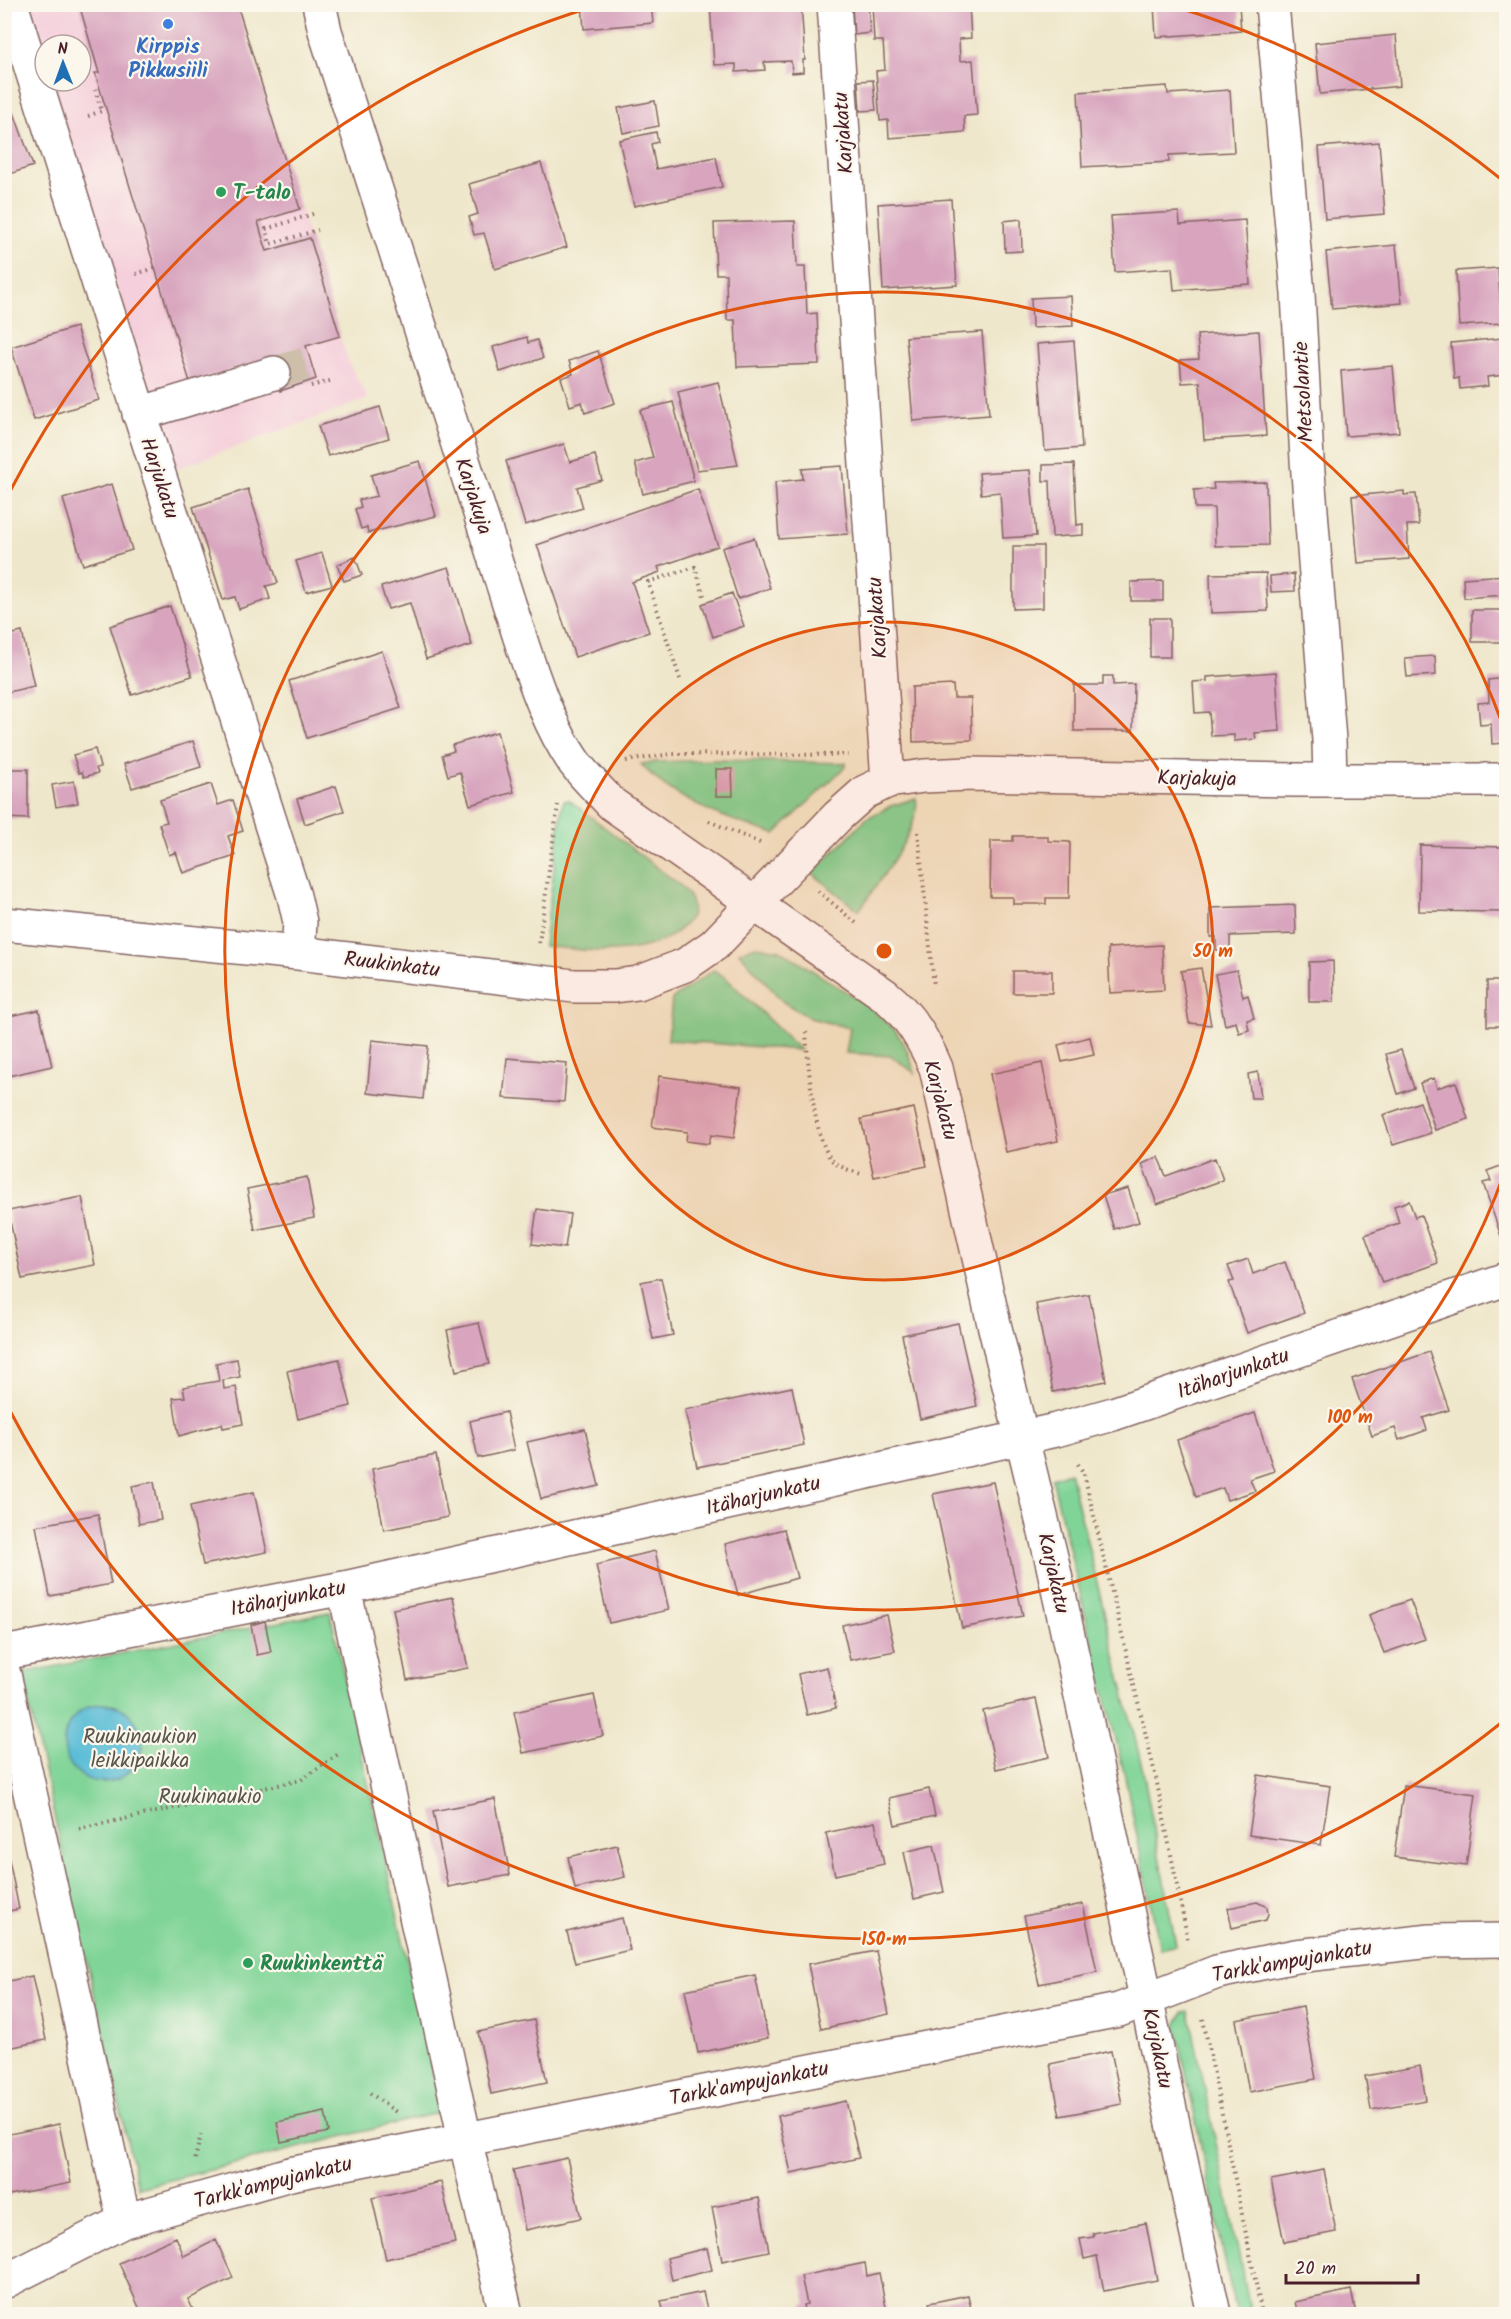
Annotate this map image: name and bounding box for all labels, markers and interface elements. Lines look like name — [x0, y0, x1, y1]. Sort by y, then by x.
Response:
marker: Kirppis Pikkusiili — [161, 17, 175, 31]
place label: Kirppis Pikkusiili — [128, 31, 208, 88]
north arrow — [33, 33, 93, 93]
text: N — [57, 37, 68, 62]
street label: Karjakatu — [825, 91, 864, 175]
place label: T-talo — [233, 177, 291, 210]
marker: T-talo — [214, 185, 228, 199]
street label: Metsolantie — [1285, 340, 1324, 443]
street label: Harjukatu — [130, 433, 187, 524]
street label: Karjakuja — [445, 454, 501, 539]
street label: Karjakatu — [859, 576, 898, 660]
street label: Karjakuja — [1157, 762, 1237, 797]
text: 50 m — [1192, 938, 1233, 967]
centre of rings — [874, 941, 894, 961]
street label: Ruukinkatu — [342, 943, 442, 988]
street label: Karjakatu — [913, 1056, 966, 1144]
street label: Itäharjunkatu — [1173, 1340, 1294, 1409]
text: 100 m — [1327, 1404, 1373, 1433]
street label: Itäharjunkatu — [703, 1467, 824, 1526]
street label: Karjakatu — [1027, 1530, 1078, 1617]
street label: Itäharjunkatu — [228, 1572, 349, 1627]
park label: Ruukinaukion leikkipaikka — [83, 1721, 197, 1778]
park label: Ruukinaukio — [159, 1781, 261, 1814]
text: 150 m — [861, 1926, 907, 1955]
street label: Tarkk'ampujankatu — [1210, 1932, 1375, 1993]
place label: Ruukinkenttä — [260, 1948, 385, 1981]
marker: Ruukinkenttä — [241, 1956, 255, 1970]
street label: Karjakatu — [1132, 2005, 1181, 2092]
street label: Tarkk'ampujankatu — [667, 2053, 832, 2116]
street label: Tarkk'ampujankatu — [191, 2148, 356, 2219]
scale bar — [1286, 2247, 1418, 2285]
text: 20 m — [1295, 2255, 1336, 2284]

